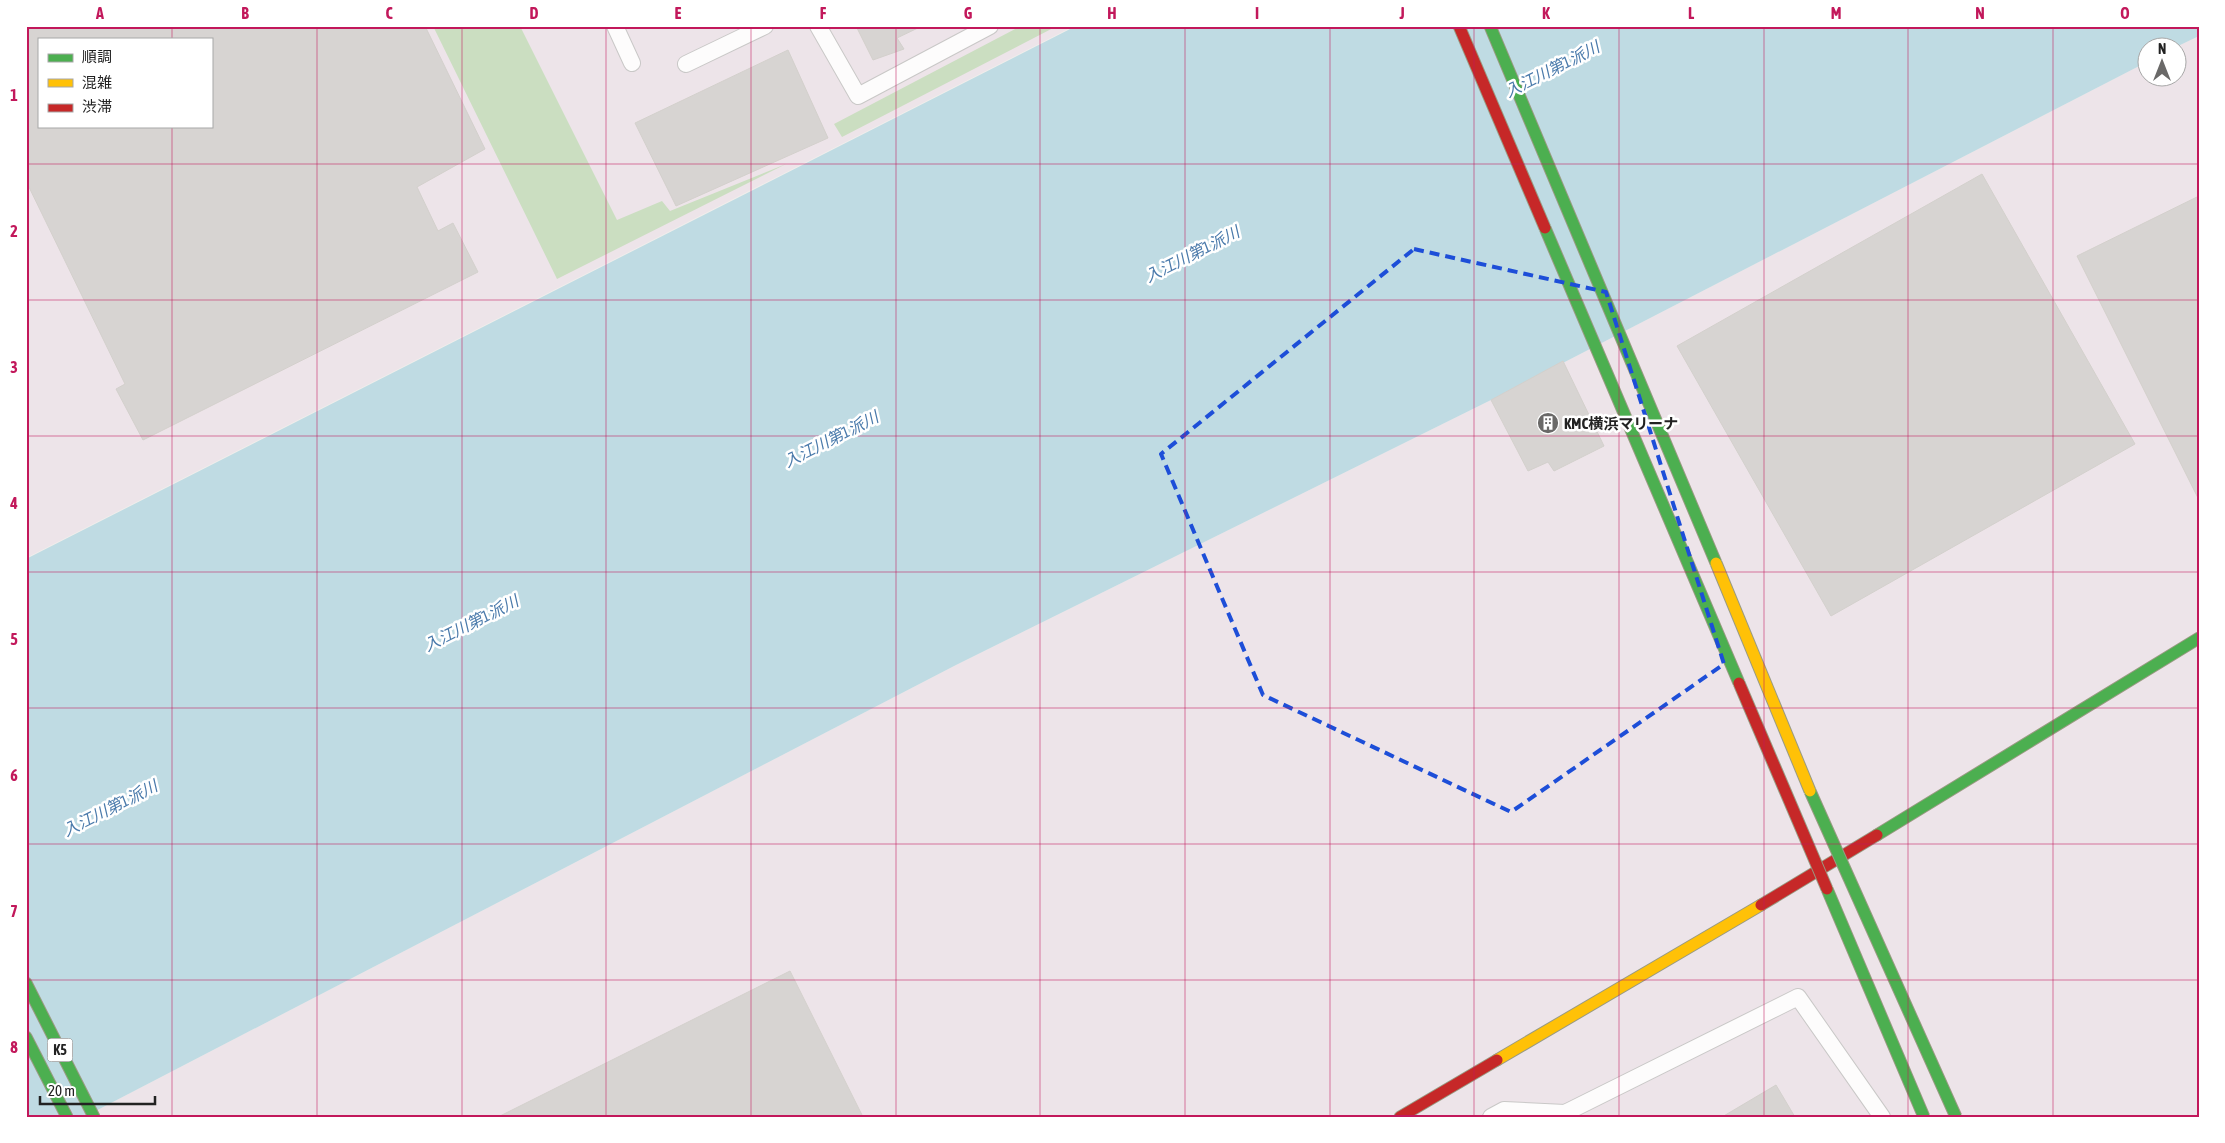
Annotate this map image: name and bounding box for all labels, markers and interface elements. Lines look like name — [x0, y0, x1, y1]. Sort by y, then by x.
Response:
text: A — [95, 4, 104, 22]
text: B — [241, 4, 249, 22]
text: C — [385, 4, 393, 22]
text: D — [530, 4, 539, 22]
text: E — [675, 4, 682, 22]
text: F — [820, 4, 827, 22]
text: G — [964, 4, 973, 22]
text: H — [1107, 4, 1117, 22]
text: I — [1255, 4, 1259, 22]
text: J — [1398, 4, 1405, 22]
text: K — [1542, 4, 1550, 22]
text: L — [1688, 4, 1695, 22]
text: M — [1831, 4, 1841, 22]
text: N — [1975, 4, 1985, 22]
text: O — [2120, 4, 2130, 22]
water label: 入江川第1派川 — [1502, 37, 1604, 101]
legend — [38, 38, 212, 128]
north arrow — [2138, 38, 2188, 88]
text: N — [2158, 41, 2166, 57]
text: 順調 — [82, 48, 112, 65]
text: 混雑 — [82, 74, 112, 91]
text: 1 — [10, 86, 18, 104]
text: 渋滞 — [82, 98, 112, 115]
text: 2 — [10, 222, 18, 240]
water label: 入江川第1派川 — [1142, 222, 1244, 286]
text: 3 — [10, 358, 18, 376]
water label: 入江川第1派川 — [781, 407, 883, 471]
building icon: KMC横浜マリーナ — [1536, 411, 1560, 435]
place label: KMC横浜マリーナ — [1564, 415, 1678, 432]
text: 4 — [9, 494, 18, 512]
water label: 入江川第1派川 — [421, 591, 523, 655]
text: 5 — [10, 630, 18, 648]
text: 6 — [10, 766, 18, 784]
water label: 入江川第1派川 — [60, 776, 162, 840]
text: 7 — [10, 902, 18, 920]
text: 8 — [10, 1038, 18, 1056]
road number: K5 — [48, 1038, 72, 1062]
scale bar — [40, 1073, 155, 1105]
text: 20 m — [48, 1082, 75, 1099]

